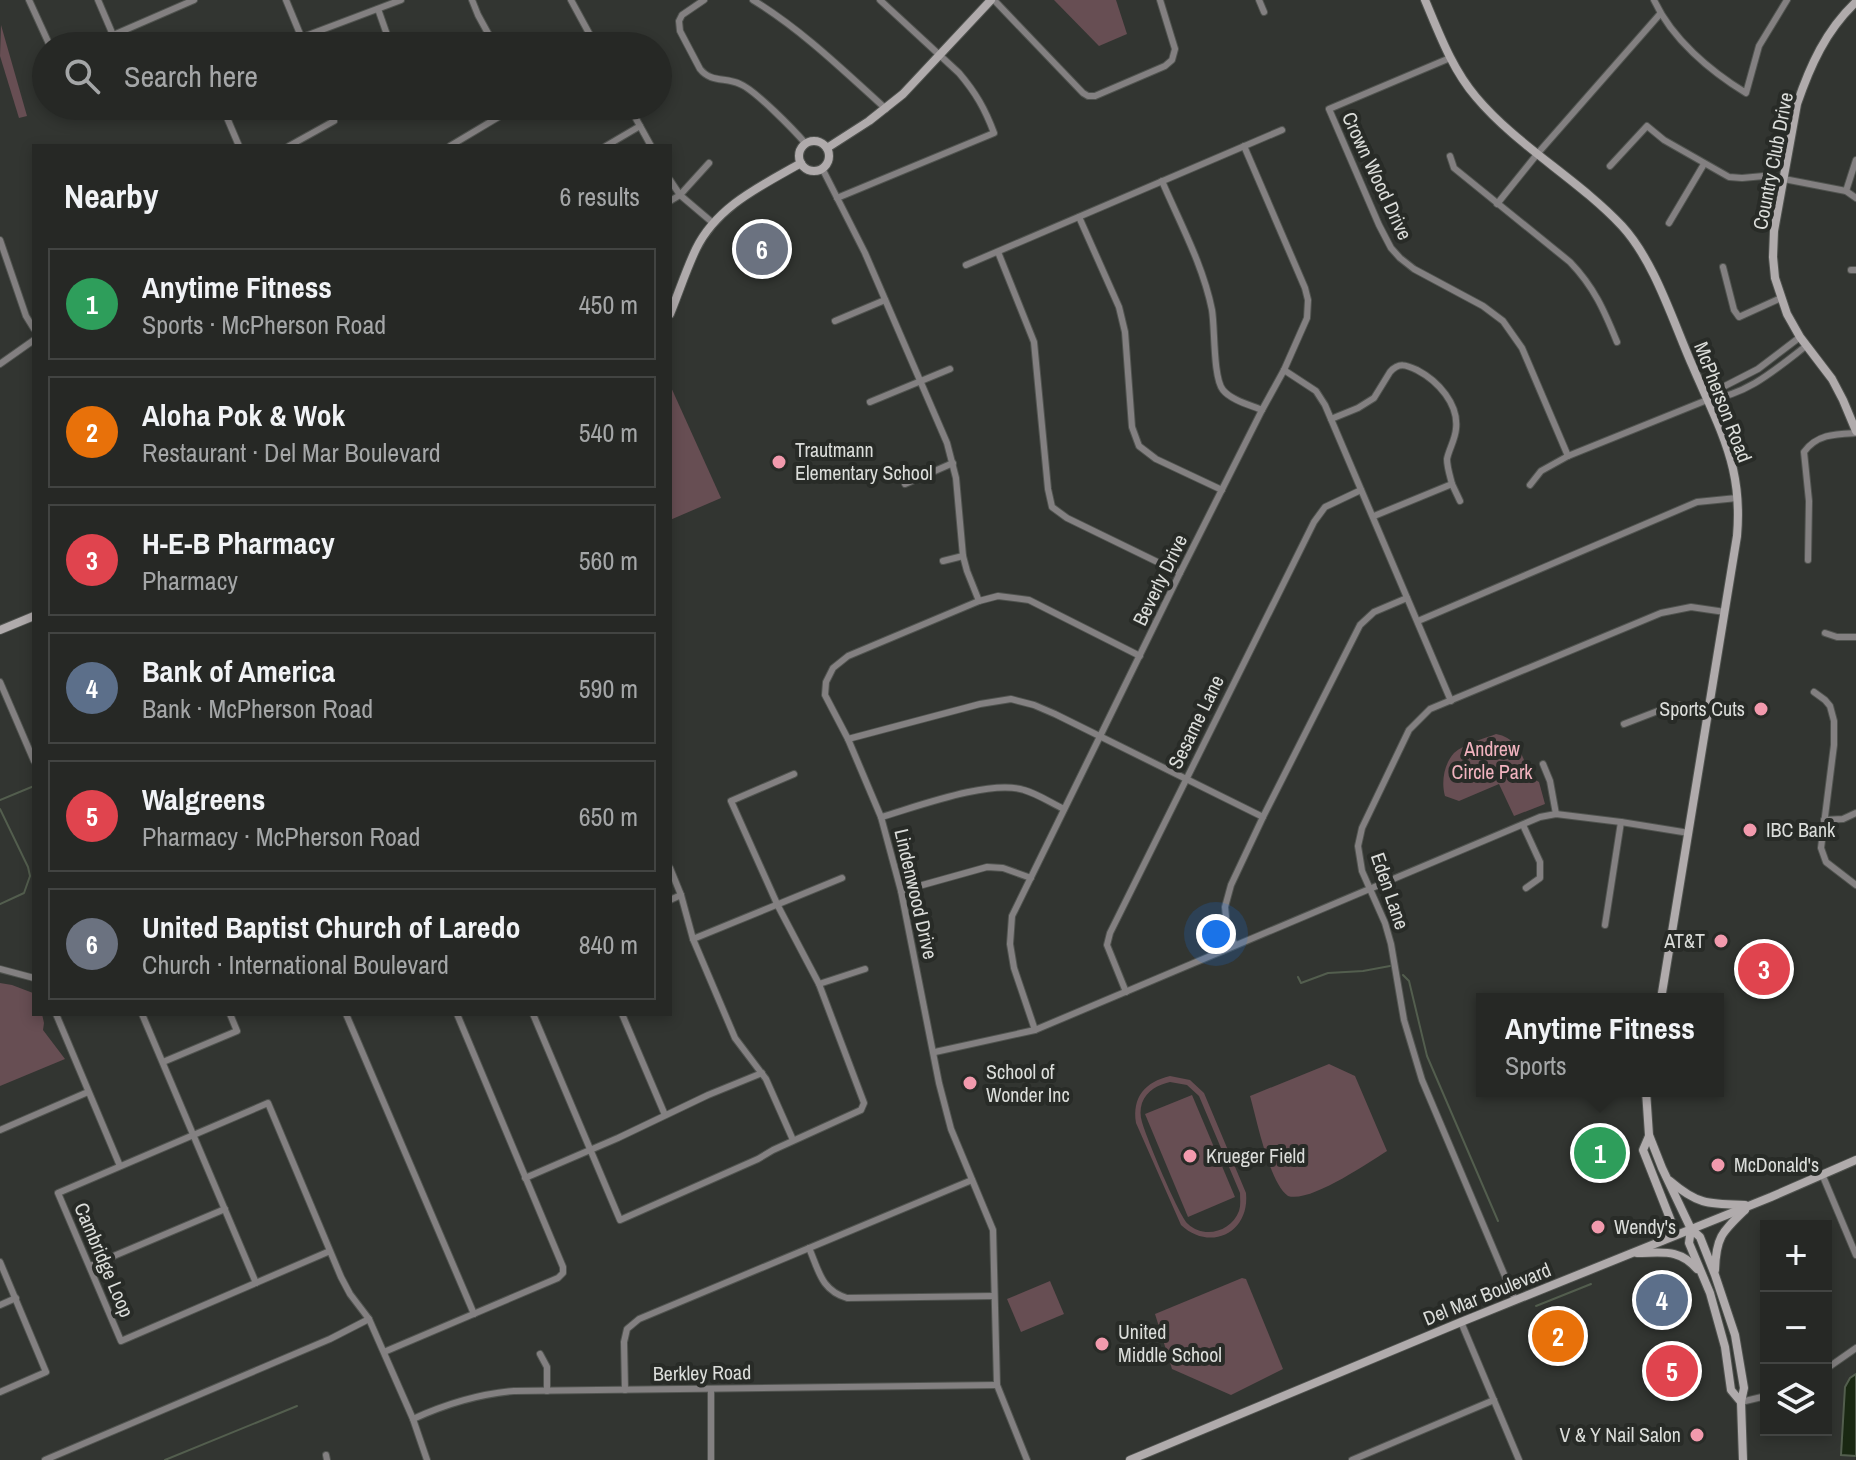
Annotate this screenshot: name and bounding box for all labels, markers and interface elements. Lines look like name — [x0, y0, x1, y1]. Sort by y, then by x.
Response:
search box — [32, 32, 672, 120]
icon: search — [60, 54, 104, 98]
text: Search here — [124, 56, 258, 96]
street label: Country Club Drive — [1746, 90, 1799, 232]
street label: Crown Wood Drive — [1336, 107, 1419, 244]
text: Nearby — [64, 173, 159, 219]
text: 6 results — [559, 179, 640, 214]
pin: 6 — [736, 219, 788, 279]
text: Anytime Fitness — [142, 267, 332, 307]
text: 1 — [86, 287, 98, 322]
text: 450 m — [579, 287, 638, 322]
text: Sports · McPherson Road — [142, 307, 386, 342]
street label: McPherson Road — [1688, 338, 1759, 466]
text: Aloha Pok & Wok — [142, 395, 345, 435]
text: 2 — [86, 415, 98, 450]
text: 540 m — [579, 415, 638, 450]
text: Restaurant · Del Mar Boulevard — [142, 435, 441, 470]
place label: Trautmann Elementary School — [795, 436, 933, 486]
marker: Trautmann Elementary School — [770, 453, 788, 471]
text: H-E-B Pharmacy — [142, 523, 335, 563]
street label: Beverly Drive — [1126, 530, 1193, 630]
text: 3 — [86, 543, 98, 578]
text: 560 m — [579, 543, 638, 578]
text: Pharmacy — [142, 563, 238, 598]
text: Bank of America — [142, 651, 335, 691]
street label: Sesame Lane — [1161, 670, 1230, 773]
text: 4 — [86, 671, 98, 706]
text: 590 m — [579, 671, 638, 706]
text: Bank · McPherson Road — [142, 691, 373, 726]
place label: Sports Cuts — [1659, 695, 1745, 722]
marker: Sports Cuts — [1752, 700, 1770, 718]
park label: Andrew Circle Park — [1451, 735, 1533, 785]
text: Walgreens — [142, 779, 266, 819]
text: 5 — [86, 799, 98, 834]
text: 650 m — [579, 799, 638, 834]
place label: IBC Bank — [1766, 816, 1836, 843]
text: Pharmacy · McPherson Road — [142, 819, 420, 854]
marker: IBC Bank — [1741, 821, 1759, 839]
street label: Lindenwood Drive — [888, 826, 945, 962]
street label: Eden Lane — [1365, 849, 1416, 933]
text: United Baptist Church of Laredo — [142, 907, 521, 947]
your location — [1196, 914, 1236, 954]
text: 6 — [86, 927, 98, 962]
text: 840 m — [579, 927, 638, 962]
place label: AT&T — [1663, 927, 1705, 954]
marker: AT&T — [1712, 932, 1730, 950]
pin: 3 — [1738, 939, 1790, 999]
text: Church · International Boulevard — [142, 947, 449, 982]
popup — [1476, 993, 1724, 1097]
text: Anytime Fitness — [1505, 1008, 1695, 1048]
text: Sports — [1505, 1048, 1567, 1083]
place label: School of Wonder Inc — [986, 1058, 1070, 1108]
marker: School of Wonder Inc — [961, 1074, 979, 1092]
pin: 1 — [1574, 1123, 1626, 1183]
place label: Krueger Field — [1206, 1142, 1305, 1169]
marker: Krueger Field — [1181, 1147, 1199, 1165]
place label: McDonald's — [1734, 1151, 1819, 1178]
marker: McDonald's — [1709, 1156, 1727, 1174]
street label: Cambridge Loop — [68, 1198, 141, 1321]
place label: Wendy's — [1614, 1213, 1676, 1240]
marker: Wendy's — [1589, 1218, 1607, 1236]
map controls — [1760, 1220, 1832, 1436]
button: + — [1760, 1220, 1832, 1292]
street label: Del Mar Boulevard — [1419, 1256, 1555, 1331]
pin: 4 — [1636, 1270, 1688, 1330]
button: − — [1760, 1292, 1832, 1364]
pin: 2 — [1532, 1306, 1584, 1366]
place label: United Middle School — [1118, 1318, 1222, 1368]
marker: United Middle School — [1093, 1335, 1111, 1353]
pin: 5 — [1646, 1341, 1698, 1401]
street label: Berkley Road — [653, 1358, 751, 1387]
button: layers — [1760, 1364, 1832, 1436]
place label: V & Y Nail Salon — [1559, 1421, 1681, 1448]
marker: V & Y Nail Salon — [1688, 1426, 1706, 1444]

